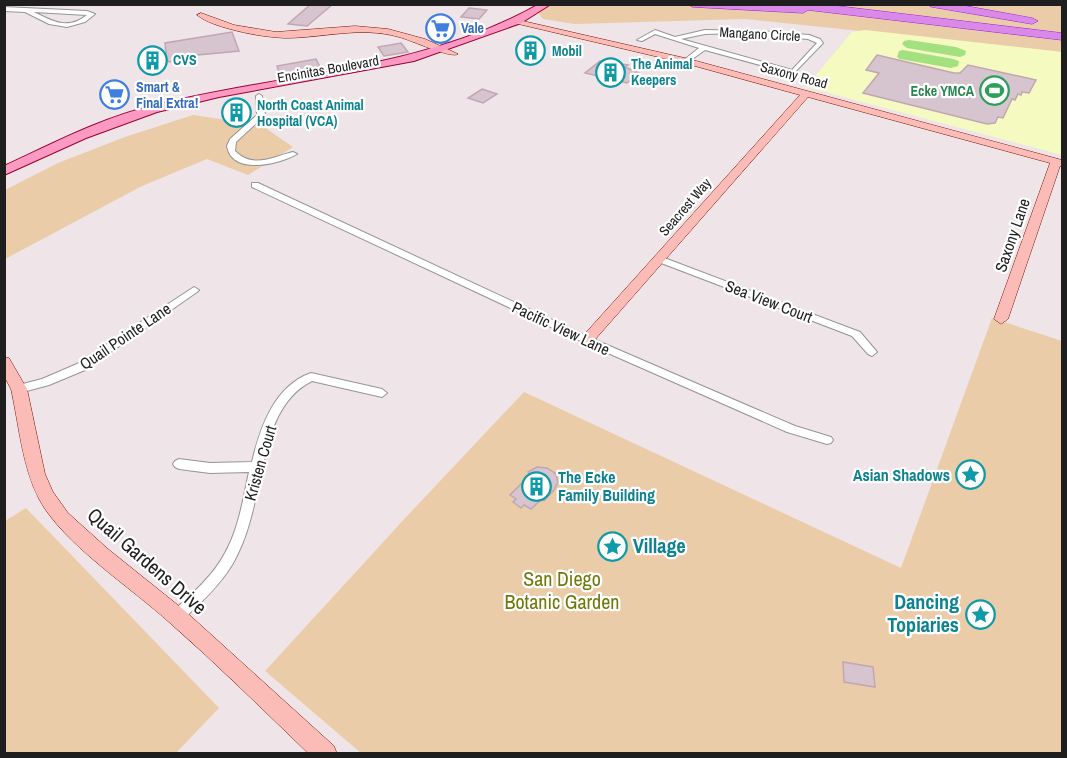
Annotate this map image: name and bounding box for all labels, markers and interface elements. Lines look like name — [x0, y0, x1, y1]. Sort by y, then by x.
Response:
supermarket icon: Vale — [424, 12, 456, 44]
place label: Vale — [461, 19, 484, 37]
street label: Mangano Circle — [719, 23, 801, 45]
building icon: Mobil — [515, 35, 547, 67]
place label: Mobil — [552, 42, 582, 60]
building icon: CVS — [136, 44, 168, 76]
place label: CVS — [173, 51, 197, 69]
street label: Encinitas Boulevard — [276, 51, 380, 87]
place label: The Animal Keepers — [631, 55, 692, 89]
building icon: The Animal Keepers — [594, 56, 626, 88]
street label: Saxony Road — [758, 57, 830, 93]
sports icon: Ecke YMCA — [979, 75, 1011, 107]
place label: Smart & Final Extra! — [136, 78, 199, 112]
supermarket icon: Smart & Final Extra! — [99, 79, 131, 111]
place label: Ecke YMCA — [910, 82, 975, 100]
place label: North Coast Animal Hospital (VCA) — [257, 96, 364, 130]
building icon: North Coast Animal Hospital (VCA) — [220, 97, 252, 129]
street label: Seacrest Way — [655, 174, 715, 240]
street label: Saxony Lane — [989, 195, 1035, 275]
street label: Sea View Court — [722, 274, 816, 328]
street label: Pacific View Lane — [509, 296, 613, 360]
street label: Quail Pointe Lane — [75, 297, 175, 375]
street label: Kristen Court — [239, 422, 281, 503]
place icon: Asian Shadows — [955, 459, 987, 491]
place label: Asian Shadows — [853, 464, 950, 486]
place label: The Ecke Family Building — [558, 466, 655, 506]
building icon: The Ecke Family Building — [521, 470, 553, 502]
street label: Quail Gardens Drive — [82, 501, 213, 620]
place icon: Village — [596, 530, 628, 562]
place label: Village — [633, 532, 686, 559]
park label: San Diego Botanic Garden — [505, 565, 619, 615]
place label: Dancing Topiaries — [887, 588, 959, 638]
place icon: Dancing Topiaries — [964, 598, 996, 630]

